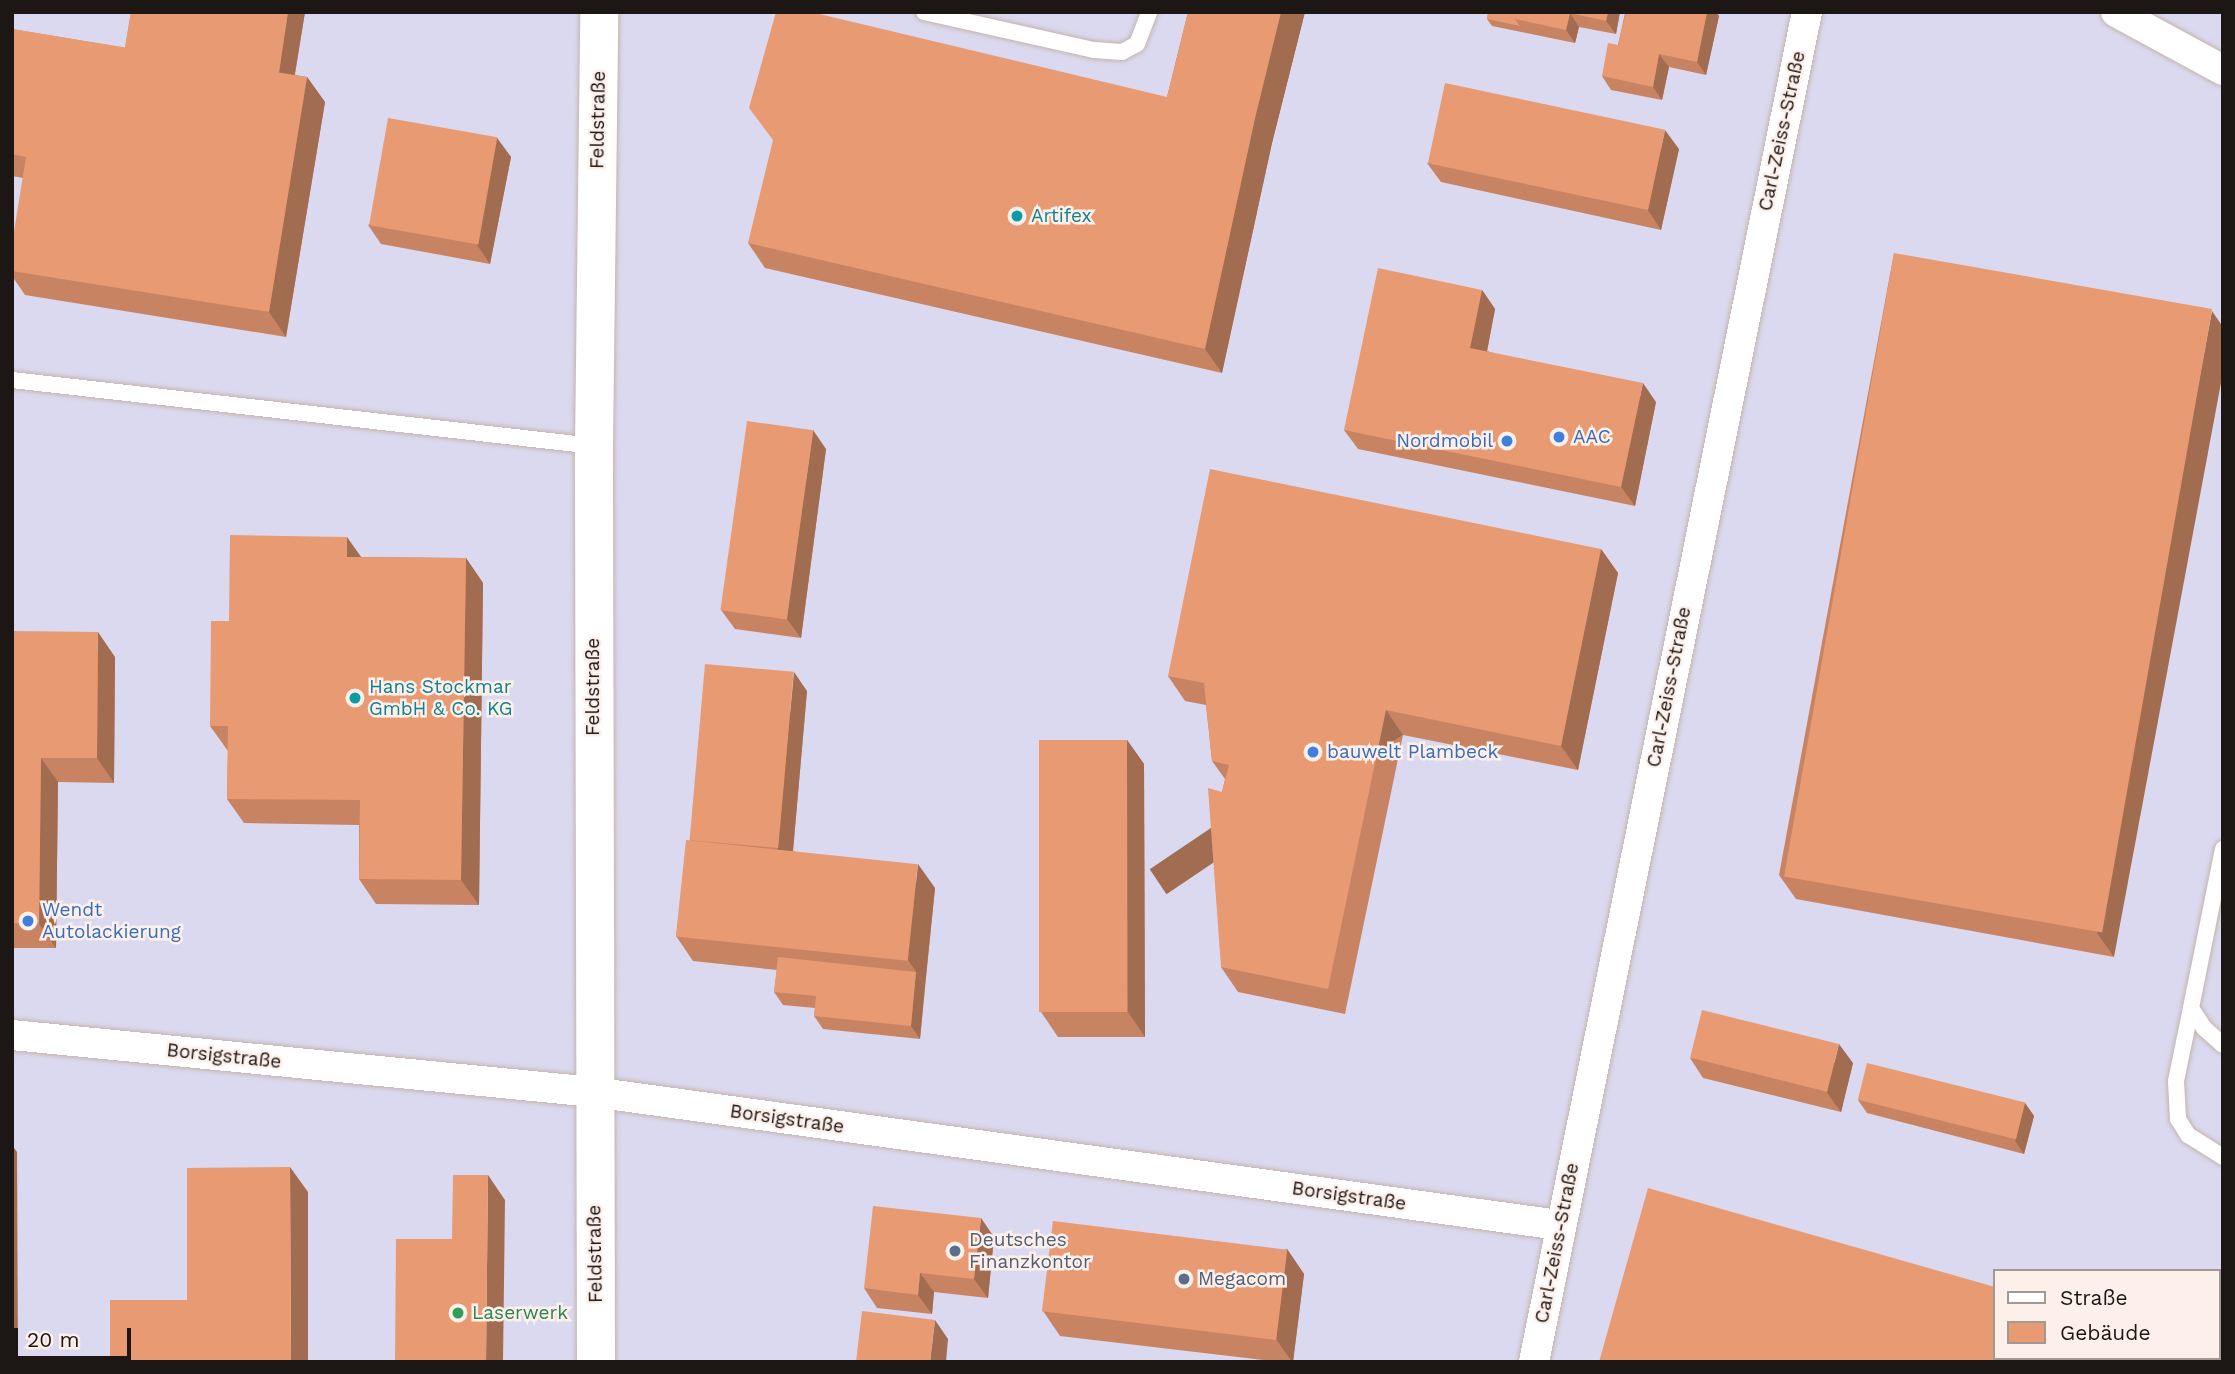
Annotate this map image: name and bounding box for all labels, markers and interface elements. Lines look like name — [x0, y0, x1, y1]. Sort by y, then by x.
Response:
street label: Carl-Zeiss-Straße — [1754, 49, 1810, 213]
street label: Feldstraße — [586, 71, 610, 169]
place label: Artifex — [1031, 205, 1092, 227]
marker: Artifex — [1009, 208, 1025, 224]
place label: AAC — [1573, 426, 1611, 448]
marker: AAC — [1551, 429, 1567, 445]
place label: Nordmobil — [1396, 430, 1493, 452]
marker: Nordmobil — [1499, 433, 1515, 449]
street label: Carl-Zeiss-Straße — [1642, 605, 1696, 769]
street label: Feldstraße — [582, 638, 604, 736]
place label: Hans Stockmar GmbH & Co. KG — [369, 676, 513, 720]
marker: Hans Stockmar GmbH & Co. KG — [347, 690, 363, 706]
place label: bauwelt Plambeck — [1327, 741, 1498, 763]
marker: bauwelt Plambeck — [1305, 744, 1321, 760]
place label: Wendt Autolackierung — [42, 899, 181, 943]
marker: Wendt Autolackierung — [20, 913, 36, 929]
street label: Borsigstraße — [166, 1039, 282, 1073]
street label: Borsigstraße — [728, 1100, 846, 1138]
street label: Carl-Zeiss-Straße — [1530, 1161, 1584, 1325]
street label: Borsigstraße — [1290, 1177, 1408, 1215]
street label: Feldstraße — [583, 1205, 607, 1303]
place label: Deutsches Finanzkontor — [969, 1229, 1091, 1273]
marker: Deutsches Finanzkontor — [947, 1243, 963, 1259]
place label: Megacom — [1198, 1268, 1286, 1290]
legend — [1994, 1269, 2221, 1360]
marker: Megacom — [1176, 1271, 1192, 1287]
text: Straße — [2060, 1285, 2128, 1310]
place label: Laserwerk — [472, 1302, 568, 1324]
marker: Laserwerk — [450, 1305, 466, 1321]
scale bar — [18, 1314, 135, 1358]
text: Gebäude — [2060, 1320, 2151, 1345]
text: 20 m — [27, 1327, 79, 1352]

